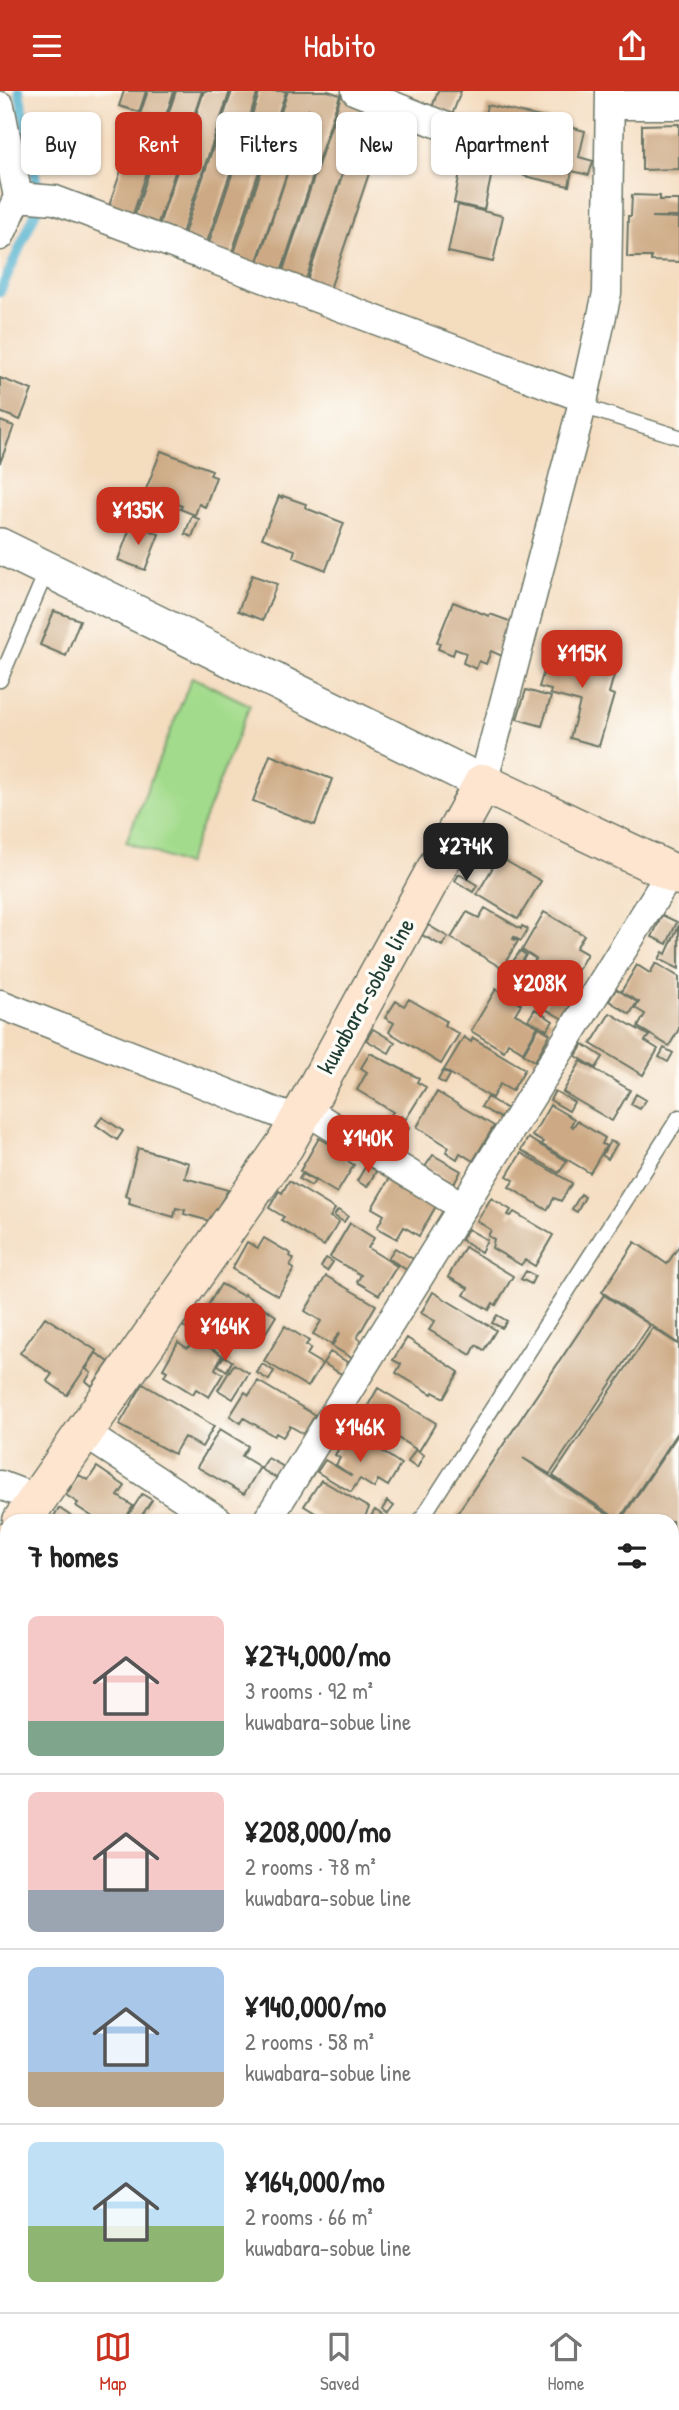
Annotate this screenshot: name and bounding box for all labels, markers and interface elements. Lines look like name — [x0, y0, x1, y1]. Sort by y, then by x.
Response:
text: Habito — [304, 24, 375, 67]
icon: menu — [28, 27, 66, 65]
icon: share — [613, 27, 651, 65]
chip: Buy — [21, 112, 101, 175]
chip: Rent — [115, 112, 202, 175]
chip: Filters — [216, 112, 322, 175]
chip: New — [336, 112, 417, 175]
chip: Apartment — [431, 112, 573, 175]
pin: ¥135K — [89, 487, 187, 547]
text: ¥135K — [112, 494, 164, 525]
pin: ¥115K — [533, 631, 631, 690]
text: ¥115K — [557, 637, 607, 668]
pin: ¥274K — [417, 823, 515, 883]
text: ¥274K — [439, 830, 493, 861]
street label: kuwabara-sobue line — [309, 912, 421, 1079]
pin: ¥208K — [491, 961, 589, 1020]
text: ¥208K — [513, 967, 567, 998]
pin: ¥140K — [319, 1115, 417, 1175]
text: ¥140K — [343, 1122, 393, 1153]
pin: ¥164K — [176, 1303, 274, 1363]
text: ¥164K — [201, 1310, 249, 1341]
pin: ¥146K — [311, 1405, 409, 1464]
text: ¥146K — [336, 1411, 384, 1442]
text: 7 homes — [28, 1536, 118, 1576]
icon: filters — [613, 1537, 651, 1575]
text: ¥274,000/mo — [245, 1635, 391, 1675]
icon: home — [84, 1644, 168, 1728]
text: 3 rooms · 92 m² — [245, 1675, 373, 1706]
text: kuwabara-sobue line — [245, 1706, 411, 1737]
text: ¥208,000/mo — [245, 1811, 391, 1851]
icon: home — [84, 1820, 168, 1904]
text: 2 rooms · 78 m² — [245, 1851, 376, 1882]
text: kuwabara-sobue line — [245, 1882, 411, 1913]
text: ¥140,000/mo — [245, 1986, 386, 2026]
icon: home — [84, 1995, 168, 2079]
text: 2 rooms · 58 m² — [245, 2026, 374, 2057]
text: kuwabara-sobue line — [245, 2057, 411, 2088]
text: ¥164,000/mo — [245, 2161, 385, 2201]
icon: home — [84, 2170, 168, 2254]
text: 2 rooms · 66 m² — [245, 2201, 373, 2232]
text: kuwabara-sobue line — [245, 2232, 411, 2263]
tab: Map — [94, 2328, 132, 2396]
tab: Saved — [320, 2328, 359, 2396]
tab: Home — [547, 2328, 585, 2396]

